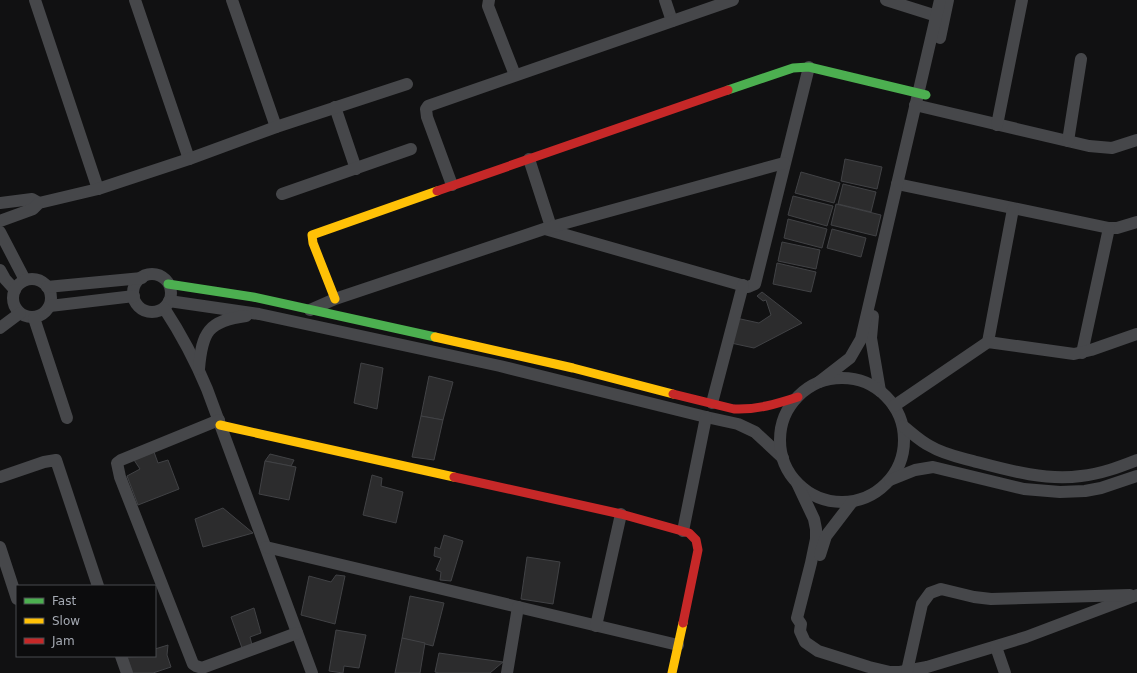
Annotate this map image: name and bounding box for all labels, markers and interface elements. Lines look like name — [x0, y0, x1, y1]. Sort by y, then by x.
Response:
legend — [16, 585, 156, 657]
text: Fast — [52, 594, 76, 608]
text: Slow — [52, 614, 80, 628]
text: Jam — [51, 634, 75, 648]

